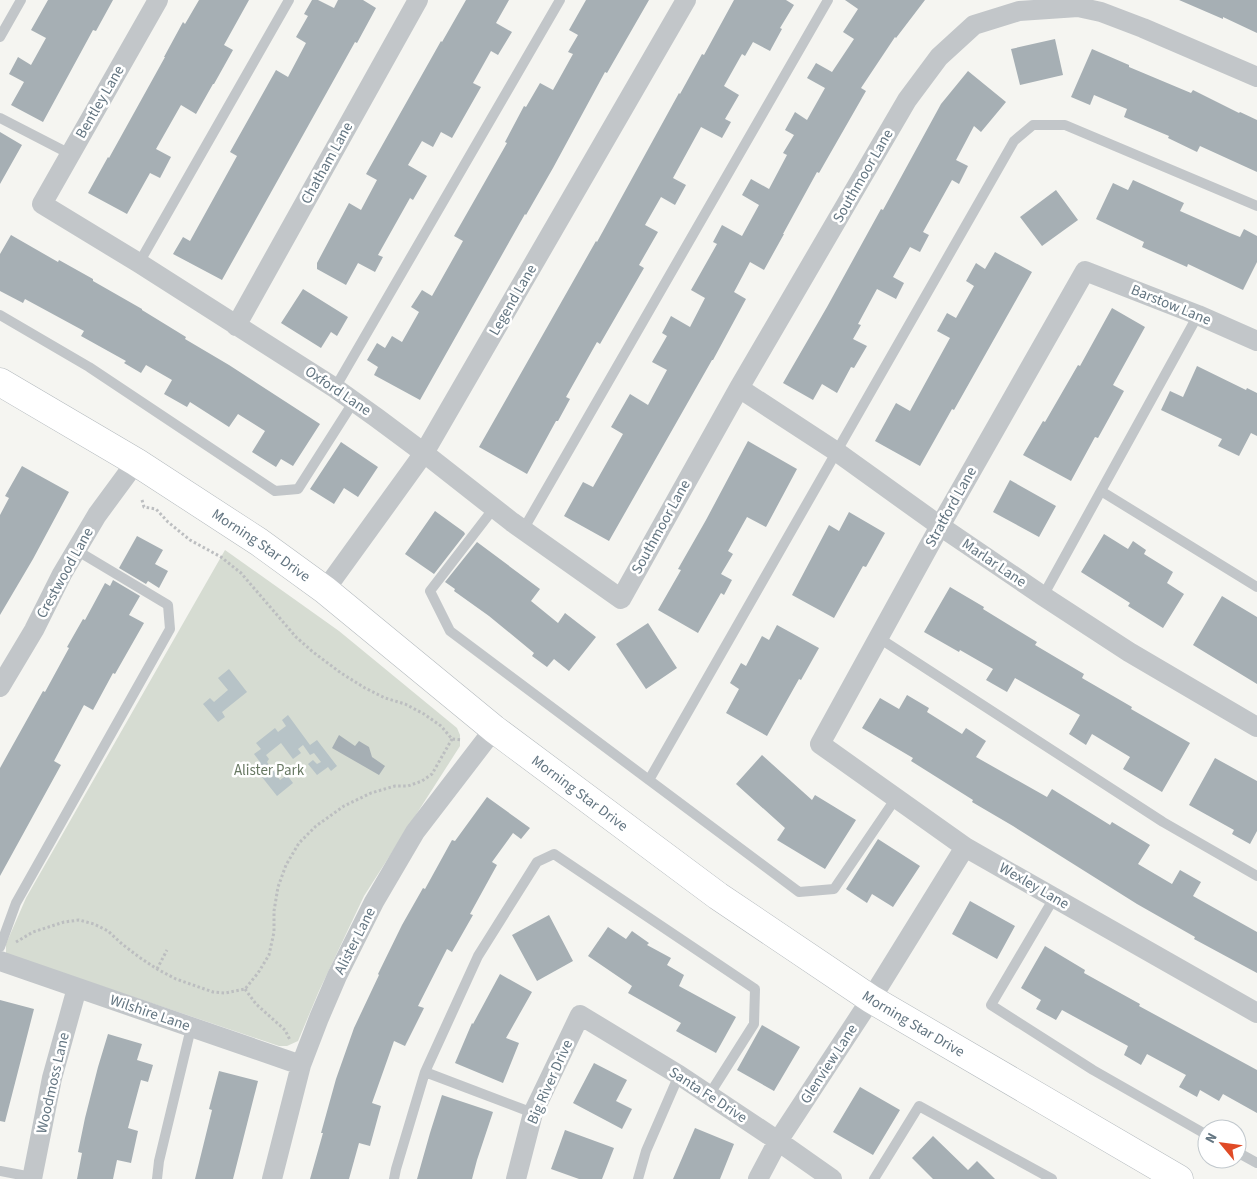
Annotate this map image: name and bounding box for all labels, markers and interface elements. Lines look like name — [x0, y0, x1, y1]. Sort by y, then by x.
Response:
street label: Bentley Lane — [71, 62, 129, 142]
street label: Chatham Lane — [296, 118, 358, 208]
street label: Southmoor Lane — [828, 125, 898, 227]
street label: Legend Lane — [484, 260, 542, 340]
street label: Barstow Lane — [1128, 279, 1214, 331]
street label: Oxford Lane — [301, 361, 375, 421]
street label: Stratford Lane — [920, 463, 982, 551]
street label: Southmoor Lane — [626, 476, 696, 578]
street label: Morning Star Drive — [208, 504, 315, 587]
street label: Crestwood Lane — [31, 524, 99, 622]
street label: Marlar Lane — [958, 534, 1030, 592]
street label: Morning Star Drive — [527, 750, 633, 836]
park label: Alister Park — [234, 760, 305, 781]
street label: Wexley Lane — [995, 857, 1073, 915]
street label: Alister Lane — [329, 904, 381, 978]
street label: Morning Star Drive — [858, 985, 969, 1062]
street label: Wilshire Lane — [107, 989, 193, 1037]
street label: Glenview Lane — [795, 1020, 863, 1108]
street label: Woodmoss Lane — [31, 1030, 75, 1136]
street label: Big River Drive — [522, 1036, 578, 1128]
street label: Santa Fe Drive — [665, 1062, 751, 1128]
north arrow — [1197, 1119, 1247, 1169]
text: N — [1201, 1129, 1223, 1147]

